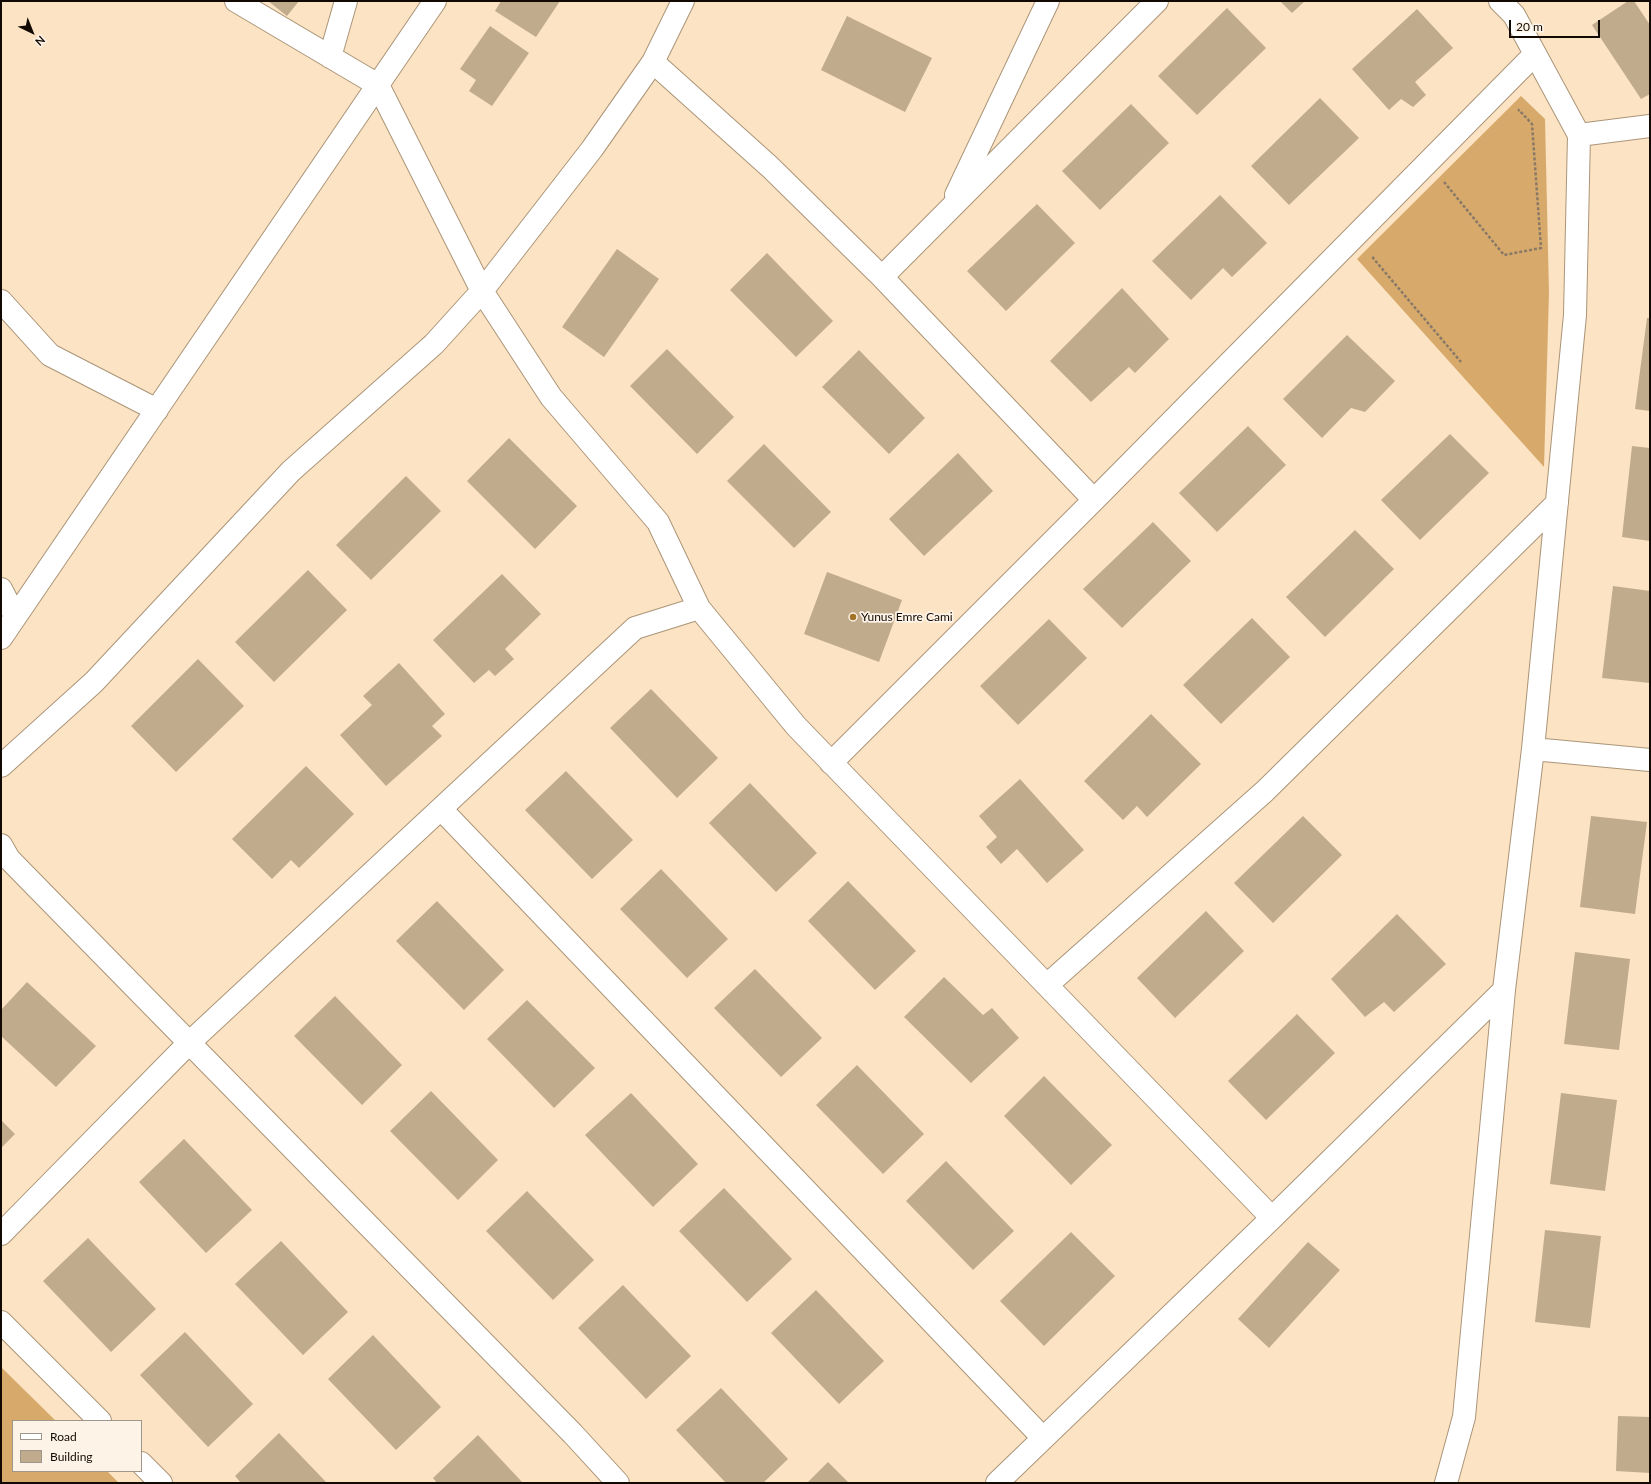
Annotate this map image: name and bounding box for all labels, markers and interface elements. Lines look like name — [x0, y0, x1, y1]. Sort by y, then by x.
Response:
north arrow — [12, 12, 52, 52]
scale bar — [1511, 12, 1602, 38]
text: 20 m — [1516, 19, 1543, 34]
text: N — [33, 33, 48, 49]
place label: Yunus Emre Cami — [861, 610, 953, 624]
marker: Yunus Emre Cami — [848, 612, 858, 622]
legend — [12, 1420, 142, 1472]
text: Road — [50, 1429, 77, 1444]
text: Building — [50, 1449, 93, 1464]

